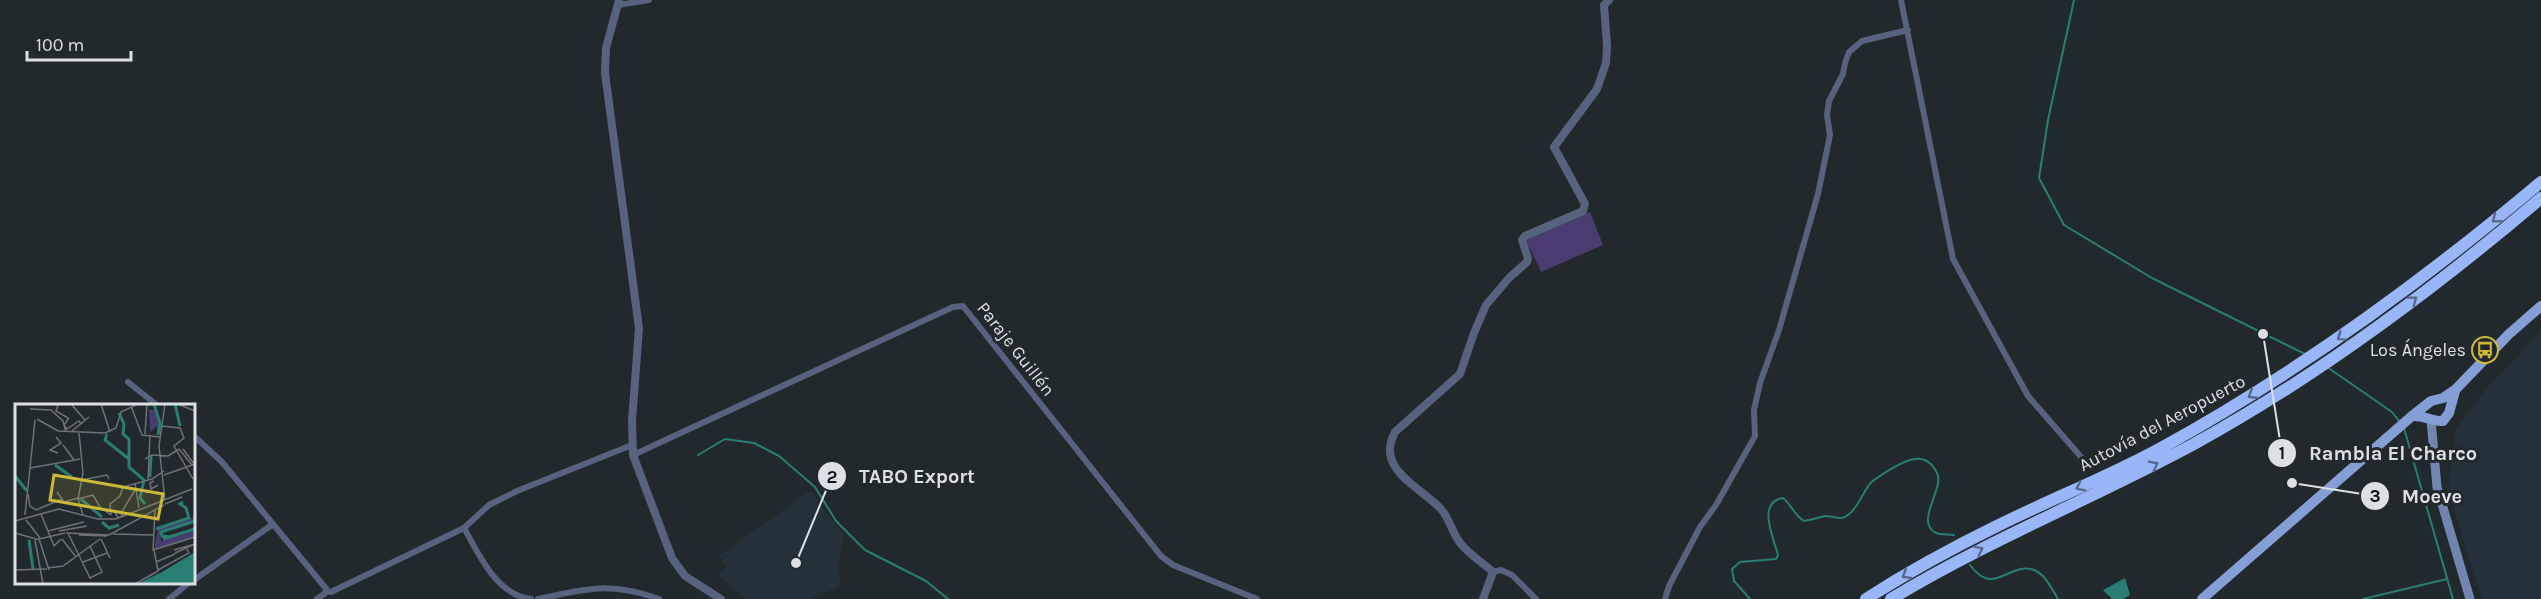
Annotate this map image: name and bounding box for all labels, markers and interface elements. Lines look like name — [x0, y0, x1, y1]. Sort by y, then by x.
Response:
scale bar — [27, 24, 130, 62]
text: 100 m — [36, 34, 84, 56]
one-way arrow — [2492, 212, 2503, 223]
one-way arrow — [2407, 297, 2418, 308]
street label: Paraje Guillén — [972, 298, 1060, 400]
one-way arrow — [2336, 330, 2347, 341]
bus stop icon: Los Ángeles — [2470, 335, 2500, 365]
place label: Los Ángeles — [2370, 338, 2466, 361]
street label: Autovía del Aeropuerto — [2075, 370, 2249, 476]
one-way arrow — [2248, 388, 2258, 400]
inset map — [15, 404, 195, 584]
callout: Rambla El Charco — [2267, 434, 2489, 472]
text: 1 — [2279, 442, 2285, 464]
text: Rambla El Charco — [2309, 442, 2477, 465]
callout: TABO Export — [817, 457, 987, 495]
one-way arrow — [2148, 461, 2159, 472]
text: TABO Export — [859, 465, 975, 488]
text: 2 — [827, 466, 837, 488]
callout: Moeve — [2360, 477, 2474, 515]
one-way arrow — [2076, 480, 2087, 492]
text: 3 — [2369, 485, 2381, 507]
text: Moeve — [2402, 485, 2462, 508]
one-way arrow — [1973, 546, 1984, 557]
one-way arrow — [1902, 567, 1912, 579]

